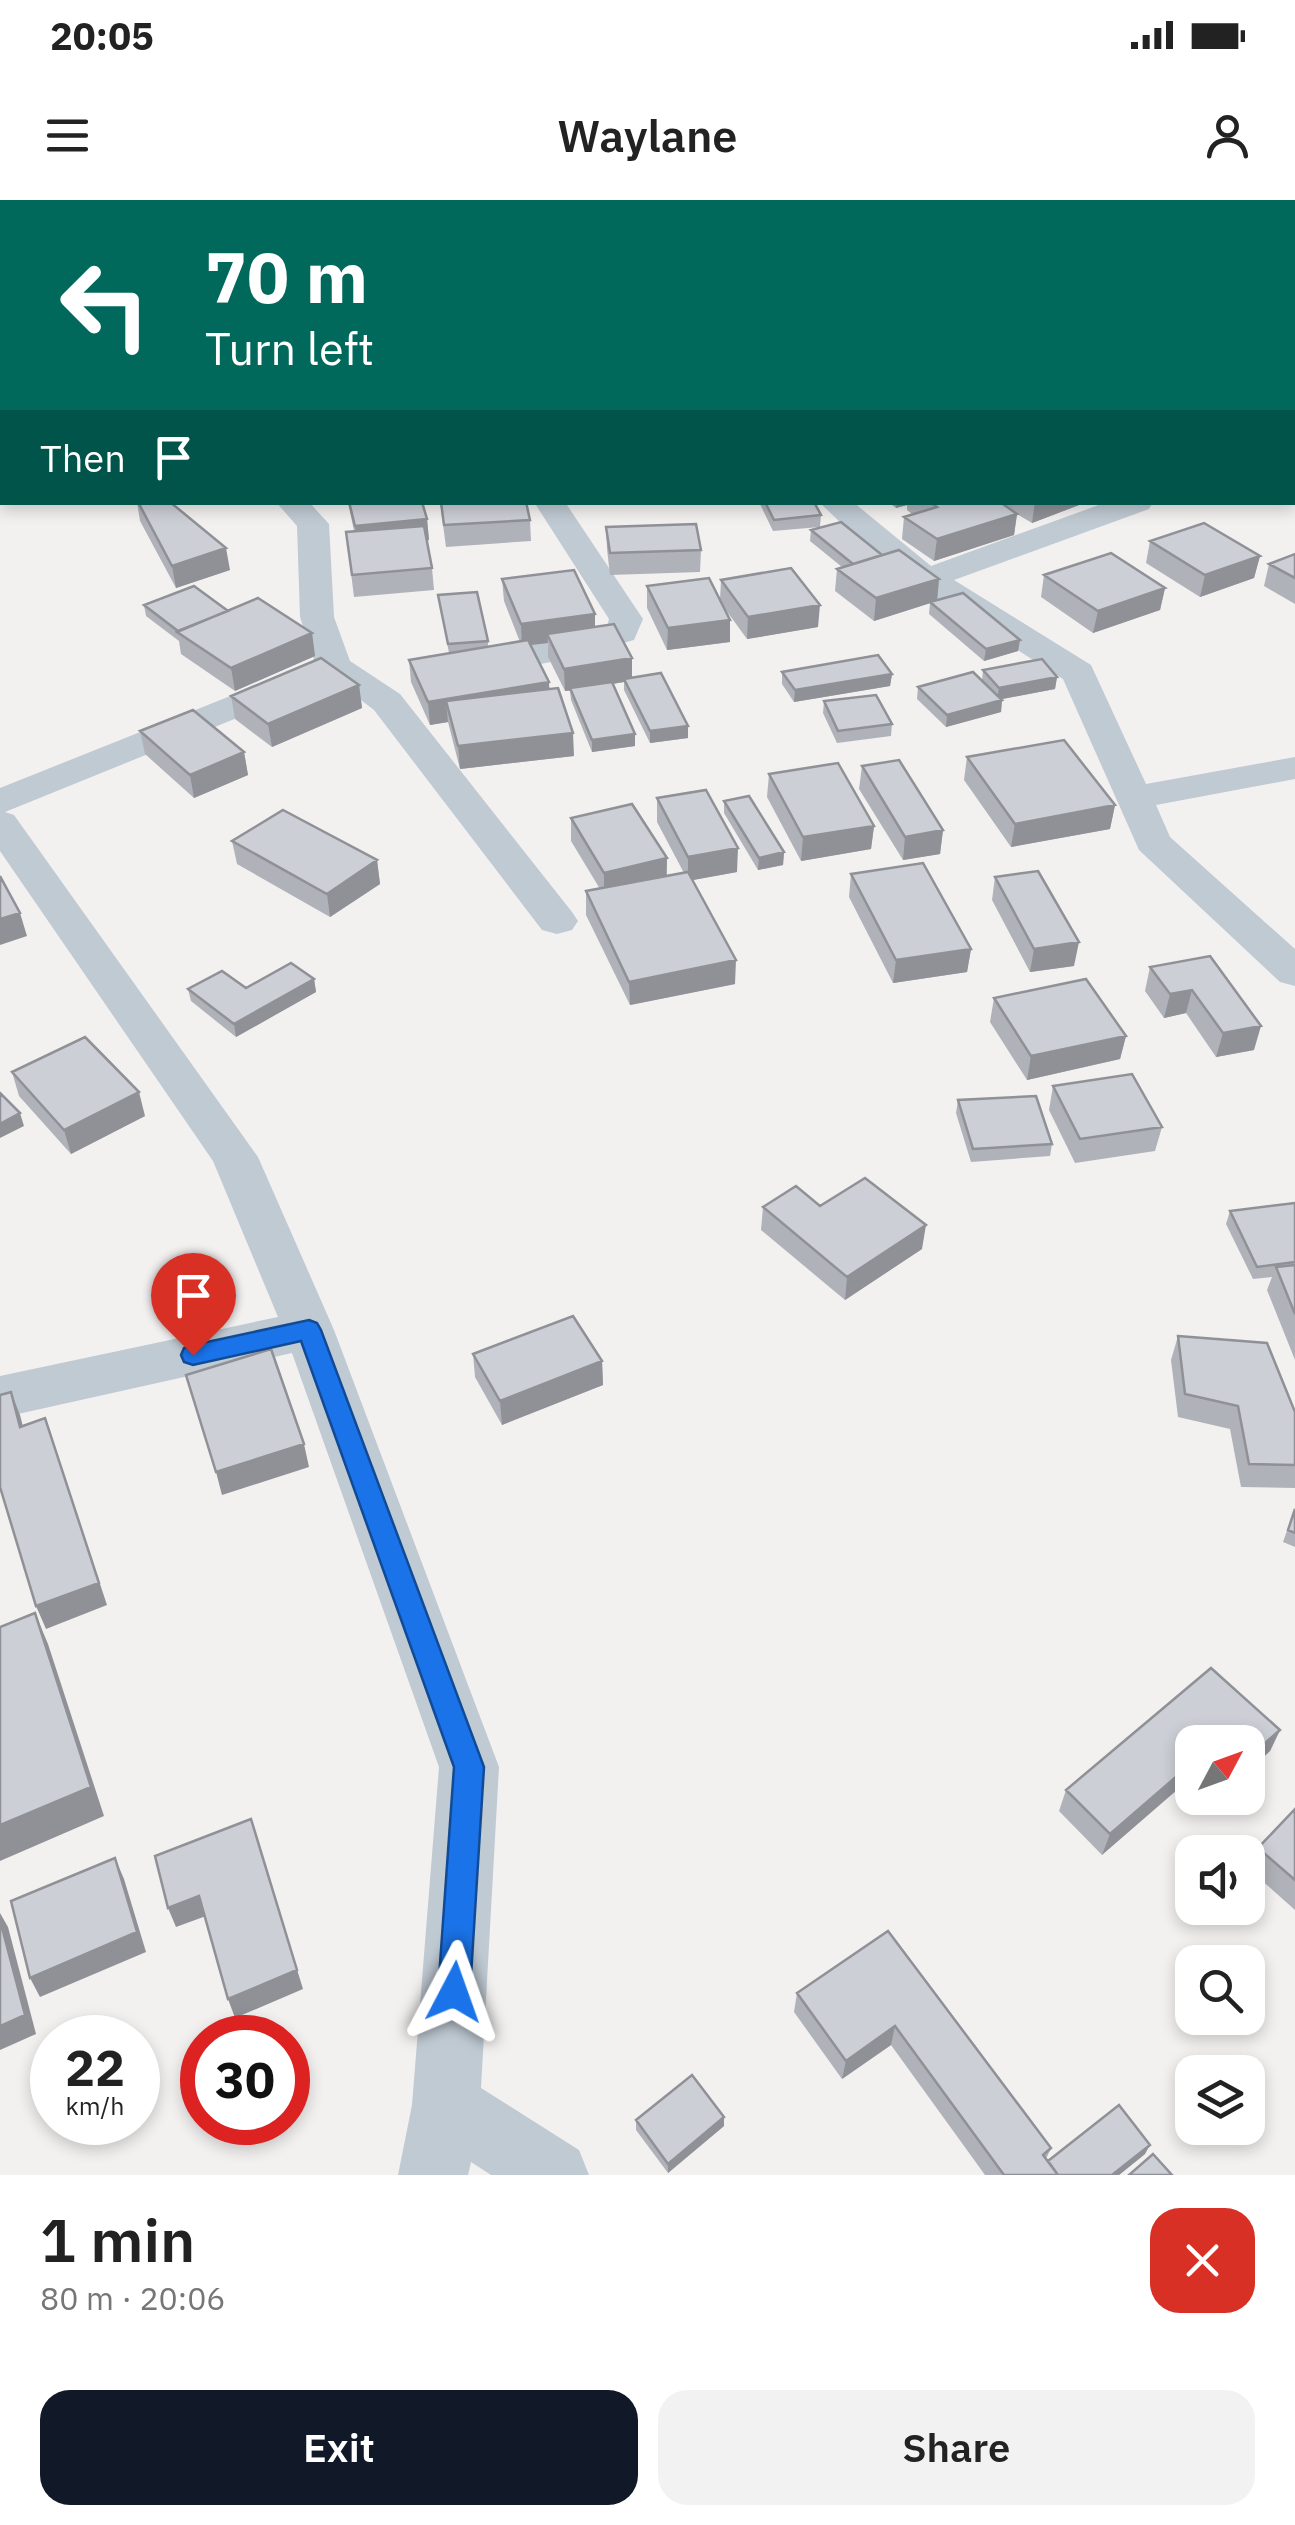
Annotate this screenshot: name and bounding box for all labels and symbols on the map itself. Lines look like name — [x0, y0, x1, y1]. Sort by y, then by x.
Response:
pin — [151, 1253, 236, 1356]
north arrow — [1175, 1725, 1265, 1815]
position arrow — [402, 1940, 506, 2044]
speed limit sign: 30 — [180, 2015, 310, 2145]

